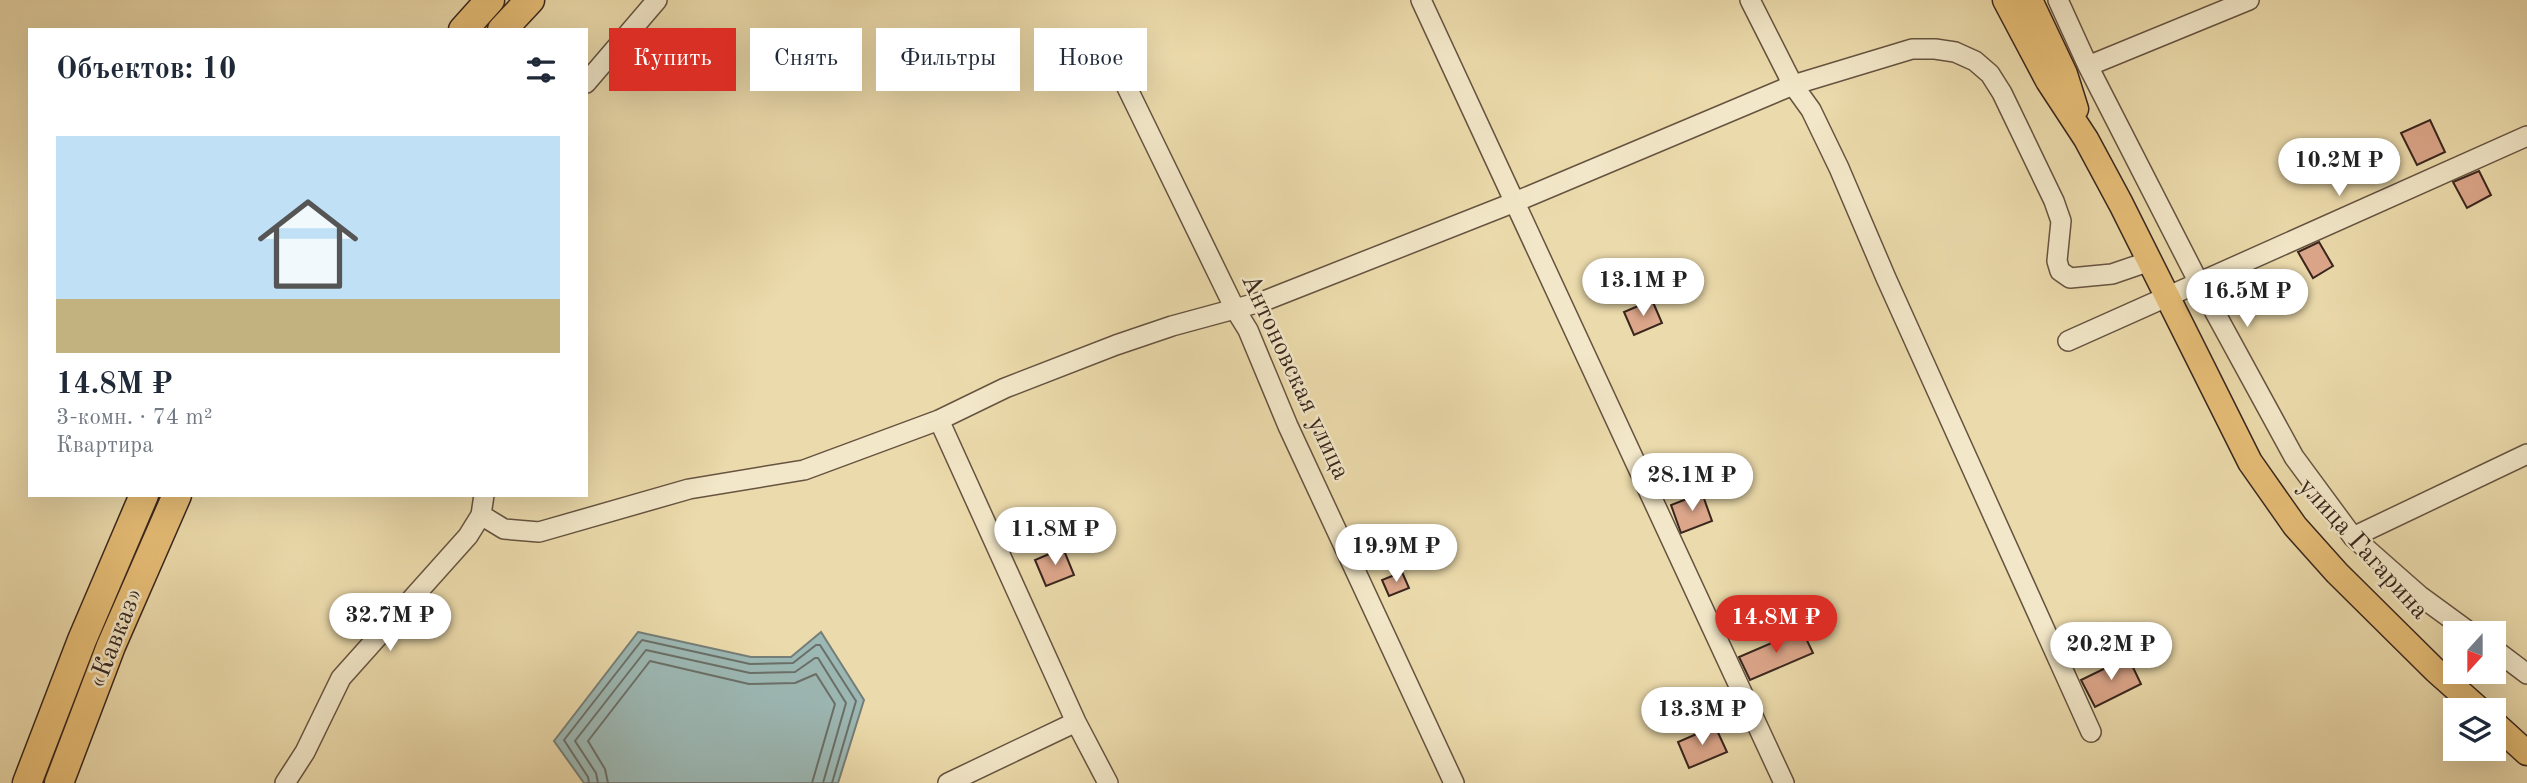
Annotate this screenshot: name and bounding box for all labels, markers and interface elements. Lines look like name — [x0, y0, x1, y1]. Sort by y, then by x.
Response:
chip: Купить — [609, 28, 736, 91]
chip: Снять — [750, 28, 862, 91]
chip: Фильтры — [876, 28, 1020, 91]
chip: Новое — [1034, 28, 1147, 91]
icon: filters — [522, 51, 560, 89]
text: Объектов: 10 — [56, 55, 236, 85]
pin: 10.2M ₽ — [2274, 138, 2404, 198]
text: 10.2M ₽ — [2294, 149, 2384, 172]
icon: home — [245, 181, 371, 307]
pin: 13.1M ₽ — [1578, 258, 1708, 318]
text: 13.1M ₽ — [1598, 269, 1688, 292]
street label: Антоновская улица — [1236, 270, 1354, 484]
pin: 16.5M ₽ — [2182, 270, 2312, 329]
text: 16.5M ₽ — [2202, 280, 2292, 303]
text: 14.8M ₽ — [56, 370, 173, 400]
text: 3-комн. · 74 m² — [56, 406, 213, 429]
text: Квартира — [56, 434, 154, 457]
pin: 28.1M ₽ — [1627, 454, 1757, 513]
text: 28.1M ₽ — [1647, 464, 1737, 487]
street label: улица Гагарина — [2293, 473, 2433, 625]
pin: 11.8M ₽ — [990, 508, 1120, 567]
text: 11.8M ₽ — [1010, 518, 1100, 541]
pin: 19.9M ₽ — [1331, 524, 1461, 584]
text: 19.9M ₽ — [1351, 535, 1441, 558]
street label: «Кавказ» — [84, 584, 148, 692]
pin: 32.7M ₽ — [325, 594, 455, 653]
pin: 14.8M ₽ — [1711, 596, 1841, 655]
text: 32.7M ₽ — [345, 604, 435, 627]
text: 14.8M ₽ — [1731, 606, 1821, 629]
north arrow — [2443, 621, 2506, 684]
map controls — [2443, 621, 2506, 761]
pin: 20.2M ₽ — [2046, 622, 2176, 682]
text: 20.2M ₽ — [2066, 633, 2156, 656]
pin: 13.3M ₽ — [1637, 688, 1767, 747]
text: 13.3M ₽ — [1657, 698, 1747, 721]
button: layers — [2443, 698, 2506, 761]

